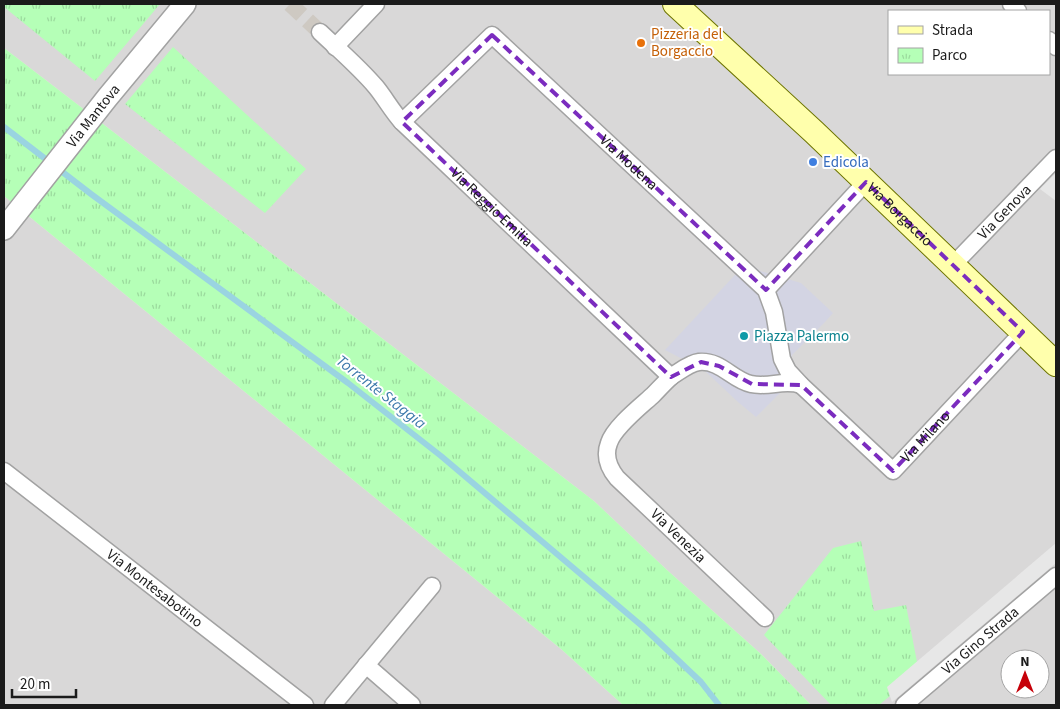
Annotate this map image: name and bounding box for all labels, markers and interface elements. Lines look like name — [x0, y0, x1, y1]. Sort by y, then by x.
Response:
legend — [888, 10, 1050, 75]
text: Strada — [932, 20, 973, 41]
place label: Pizzeria del Borgaccio — [651, 24, 722, 62]
marker: Pizzeria del Borgaccio — [635, 37, 647, 49]
text: Parco — [932, 45, 967, 66]
street label: Via Mantova — [61, 80, 125, 152]
street label: Via Modena — [595, 130, 662, 195]
place label: Edicola — [823, 152, 869, 173]
marker: Edicola — [807, 156, 819, 168]
street label: Via Reggio Emilia — [446, 163, 538, 252]
street label: Via Borgaccio — [862, 178, 938, 251]
street label: Via Genova — [973, 179, 1036, 244]
place label: Piazza Palermo — [754, 326, 849, 347]
marker: Piazza Palermo — [738, 330, 750, 342]
water label: Torrente Staggia — [331, 350, 431, 434]
street label: Via Milano — [895, 406, 955, 467]
street label: Via Venezia — [645, 504, 711, 568]
street label: Via Montesabotino — [102, 544, 207, 632]
street label: Via Gino Strada — [937, 601, 1023, 679]
north arrow — [1000, 649, 1050, 699]
text: N — [1020, 652, 1030, 672]
scale bar — [12, 666, 76, 698]
text: 20 m — [20, 674, 50, 695]

